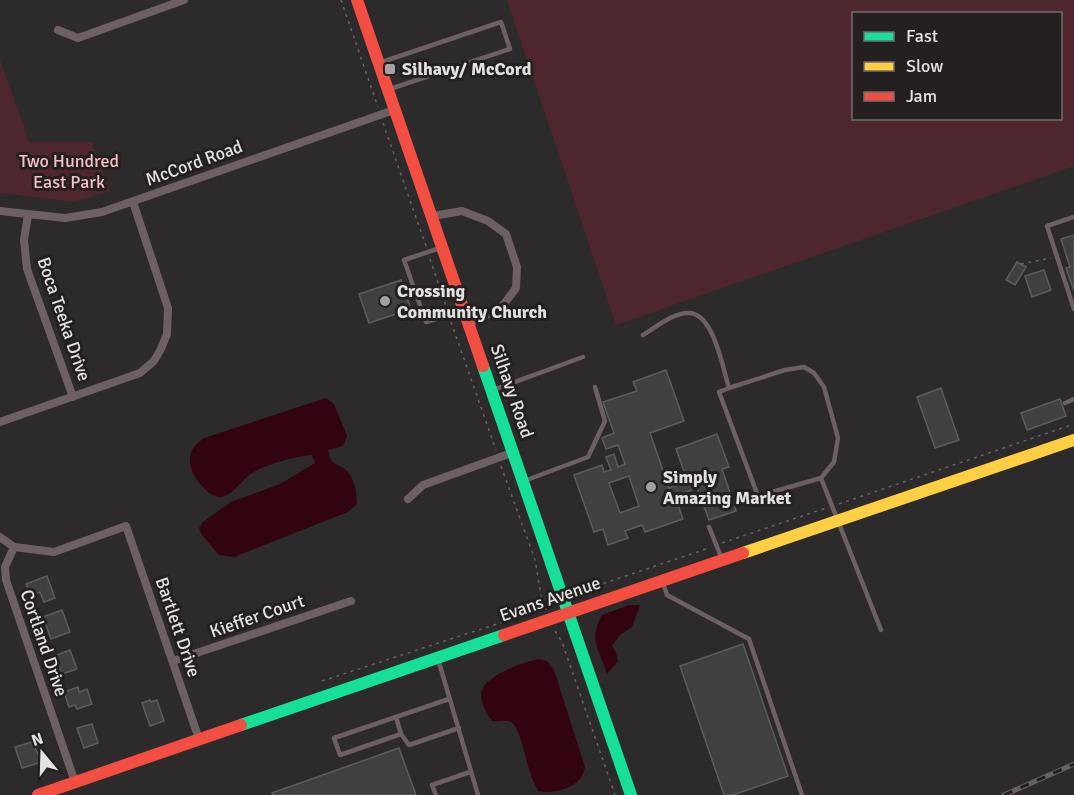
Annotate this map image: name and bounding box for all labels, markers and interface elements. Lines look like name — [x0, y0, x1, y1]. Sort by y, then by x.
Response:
legend — [852, 12, 1062, 120]
text: Fast — [906, 25, 938, 47]
text: Slow — [906, 55, 943, 77]
place label: Silhavy/ McCord — [402, 58, 532, 80]
marker: Silhavy/ McCord — [383, 62, 397, 76]
text: Jam — [906, 85, 937, 107]
street label: McCord Road — [142, 135, 246, 191]
park label: Two Hundred East Park — [19, 150, 119, 193]
street label: Boca Teeka Drive — [33, 254, 95, 384]
place label: Crossing Community Church — [397, 280, 547, 323]
marker: Crossing Community Church — [378, 294, 392, 308]
street label: Silhavy Road — [486, 341, 538, 441]
place label: Simply Amazing Market — [663, 466, 792, 509]
marker: Simply Amazing Market — [644, 480, 658, 494]
street label: Evans Avenue — [497, 571, 603, 627]
street label: Bartlett Drive — [151, 574, 205, 680]
street label: Cortland Drive — [15, 587, 73, 699]
street label: Kieffer Court — [207, 590, 307, 642]
north arrow — [12, 723, 72, 783]
text: N — [29, 728, 46, 751]

